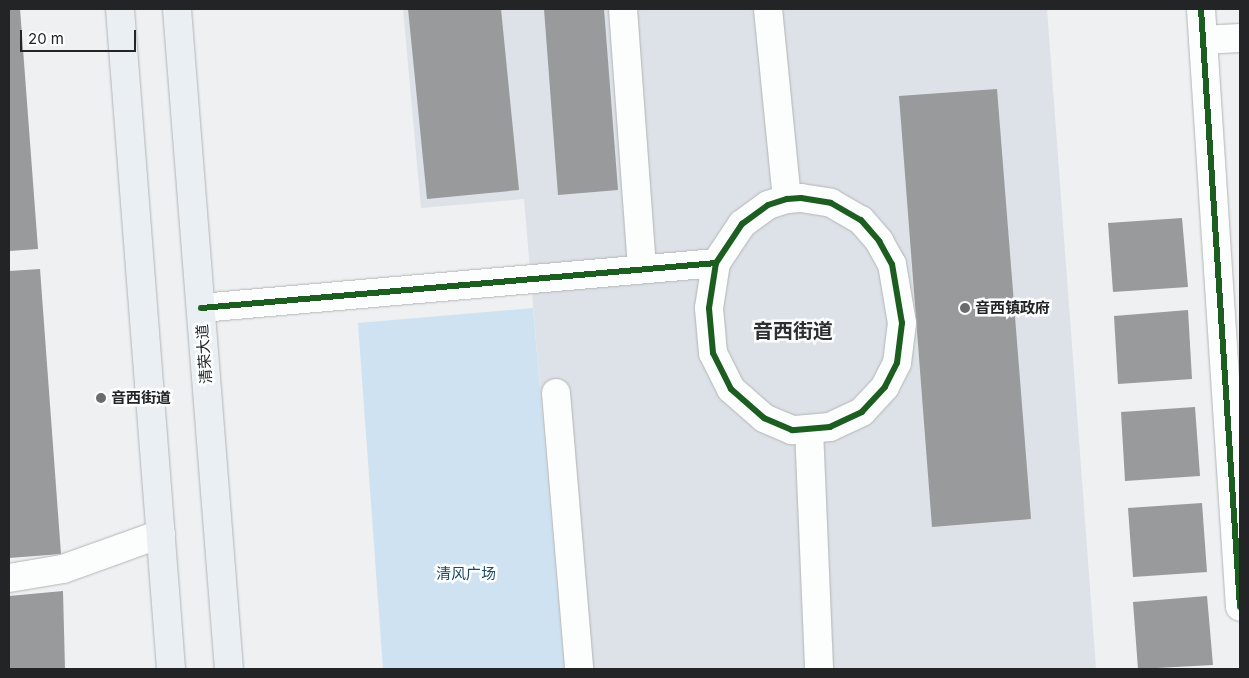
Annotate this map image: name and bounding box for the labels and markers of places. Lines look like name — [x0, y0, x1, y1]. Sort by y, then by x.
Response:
place label: 音西镇政府 — [975, 299, 1050, 317]
marker: 音西镇政府 — [959, 302, 971, 314]
place label: 音西街道 — [111, 389, 171, 407]
marker: 音西街道 — [95, 392, 107, 404]

